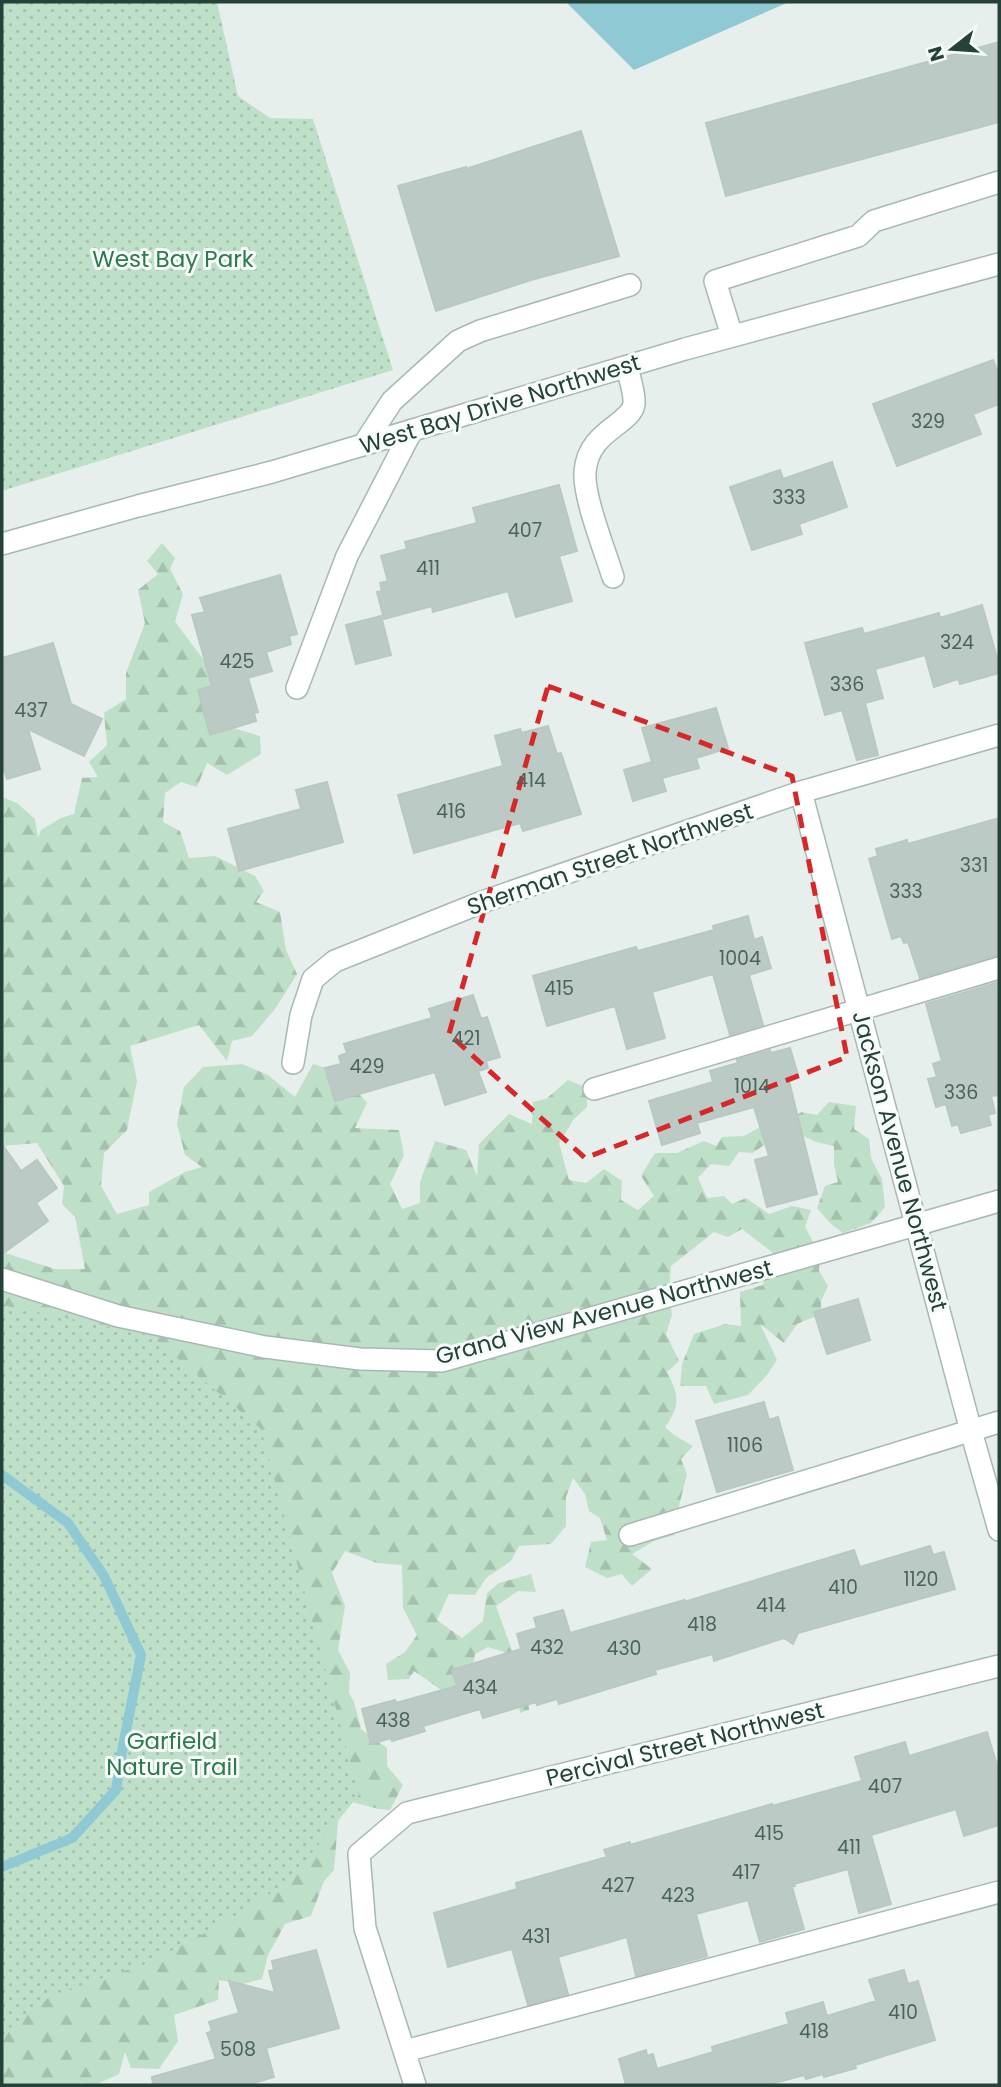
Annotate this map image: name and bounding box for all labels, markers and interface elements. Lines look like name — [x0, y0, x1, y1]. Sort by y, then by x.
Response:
north arrow — [917, 14, 987, 84]
text: N — [921, 43, 951, 65]
park label: West Bay Park — [92, 243, 254, 275]
street label: West Bay Drive Northwest — [356, 346, 644, 462]
house number: 329 — [911, 408, 945, 435]
house number: 333 — [772, 484, 806, 511]
house number: 407 — [508, 517, 542, 544]
house number: 411 — [416, 555, 440, 582]
house number: 324 — [940, 629, 974, 656]
house number: 425 — [220, 648, 254, 675]
house number: 336 — [830, 671, 864, 698]
house number: 437 — [14, 697, 48, 724]
house number: 414 — [516, 767, 546, 794]
street label: Sherman Street Northwest — [463, 795, 757, 923]
house number: 416 — [436, 798, 466, 825]
house number: 331 — [960, 852, 988, 879]
house number: 333 — [889, 878, 923, 905]
house number: 1004 — [719, 945, 761, 972]
house number: 415 — [544, 975, 574, 1002]
street label: Jackson Avenue Northwest — [844, 1007, 956, 1315]
house number: 421 — [452, 1025, 480, 1052]
house number: 429 — [350, 1053, 384, 1080]
house number: 1014 — [734, 1073, 770, 1100]
house number: 336 — [944, 1079, 978, 1106]
street label: Grand View Avenue Northwest — [432, 1252, 776, 1372]
house number: 1106 — [727, 1432, 763, 1459]
house number: 1120 — [903, 1566, 939, 1593]
house number: 410 — [828, 1574, 858, 1601]
house number: 414 — [756, 1592, 786, 1619]
house number: 418 — [687, 1611, 717, 1638]
house number: 432 — [530, 1634, 564, 1661]
house number: 430 — [606, 1635, 642, 1662]
house number: 434 — [462, 1674, 498, 1701]
street label: Percival Street Northwest — [543, 1694, 827, 1794]
house number: 438 — [375, 1707, 411, 1734]
park label: Garfield Nature Trail — [106, 1725, 238, 1783]
house number: 407 — [868, 1773, 902, 1800]
house number: 415 — [754, 1820, 784, 1847]
house number: 411 — [837, 1834, 861, 1861]
house number: 417 — [732, 1859, 760, 1886]
house number: 427 — [601, 1872, 635, 1899]
house number: 423 — [661, 1882, 695, 1909]
house number: 431 — [521, 1923, 551, 1950]
house number: 410 — [888, 1999, 918, 2026]
house number: 418 — [799, 2018, 829, 2045]
house number: 508 — [220, 2036, 256, 2063]

